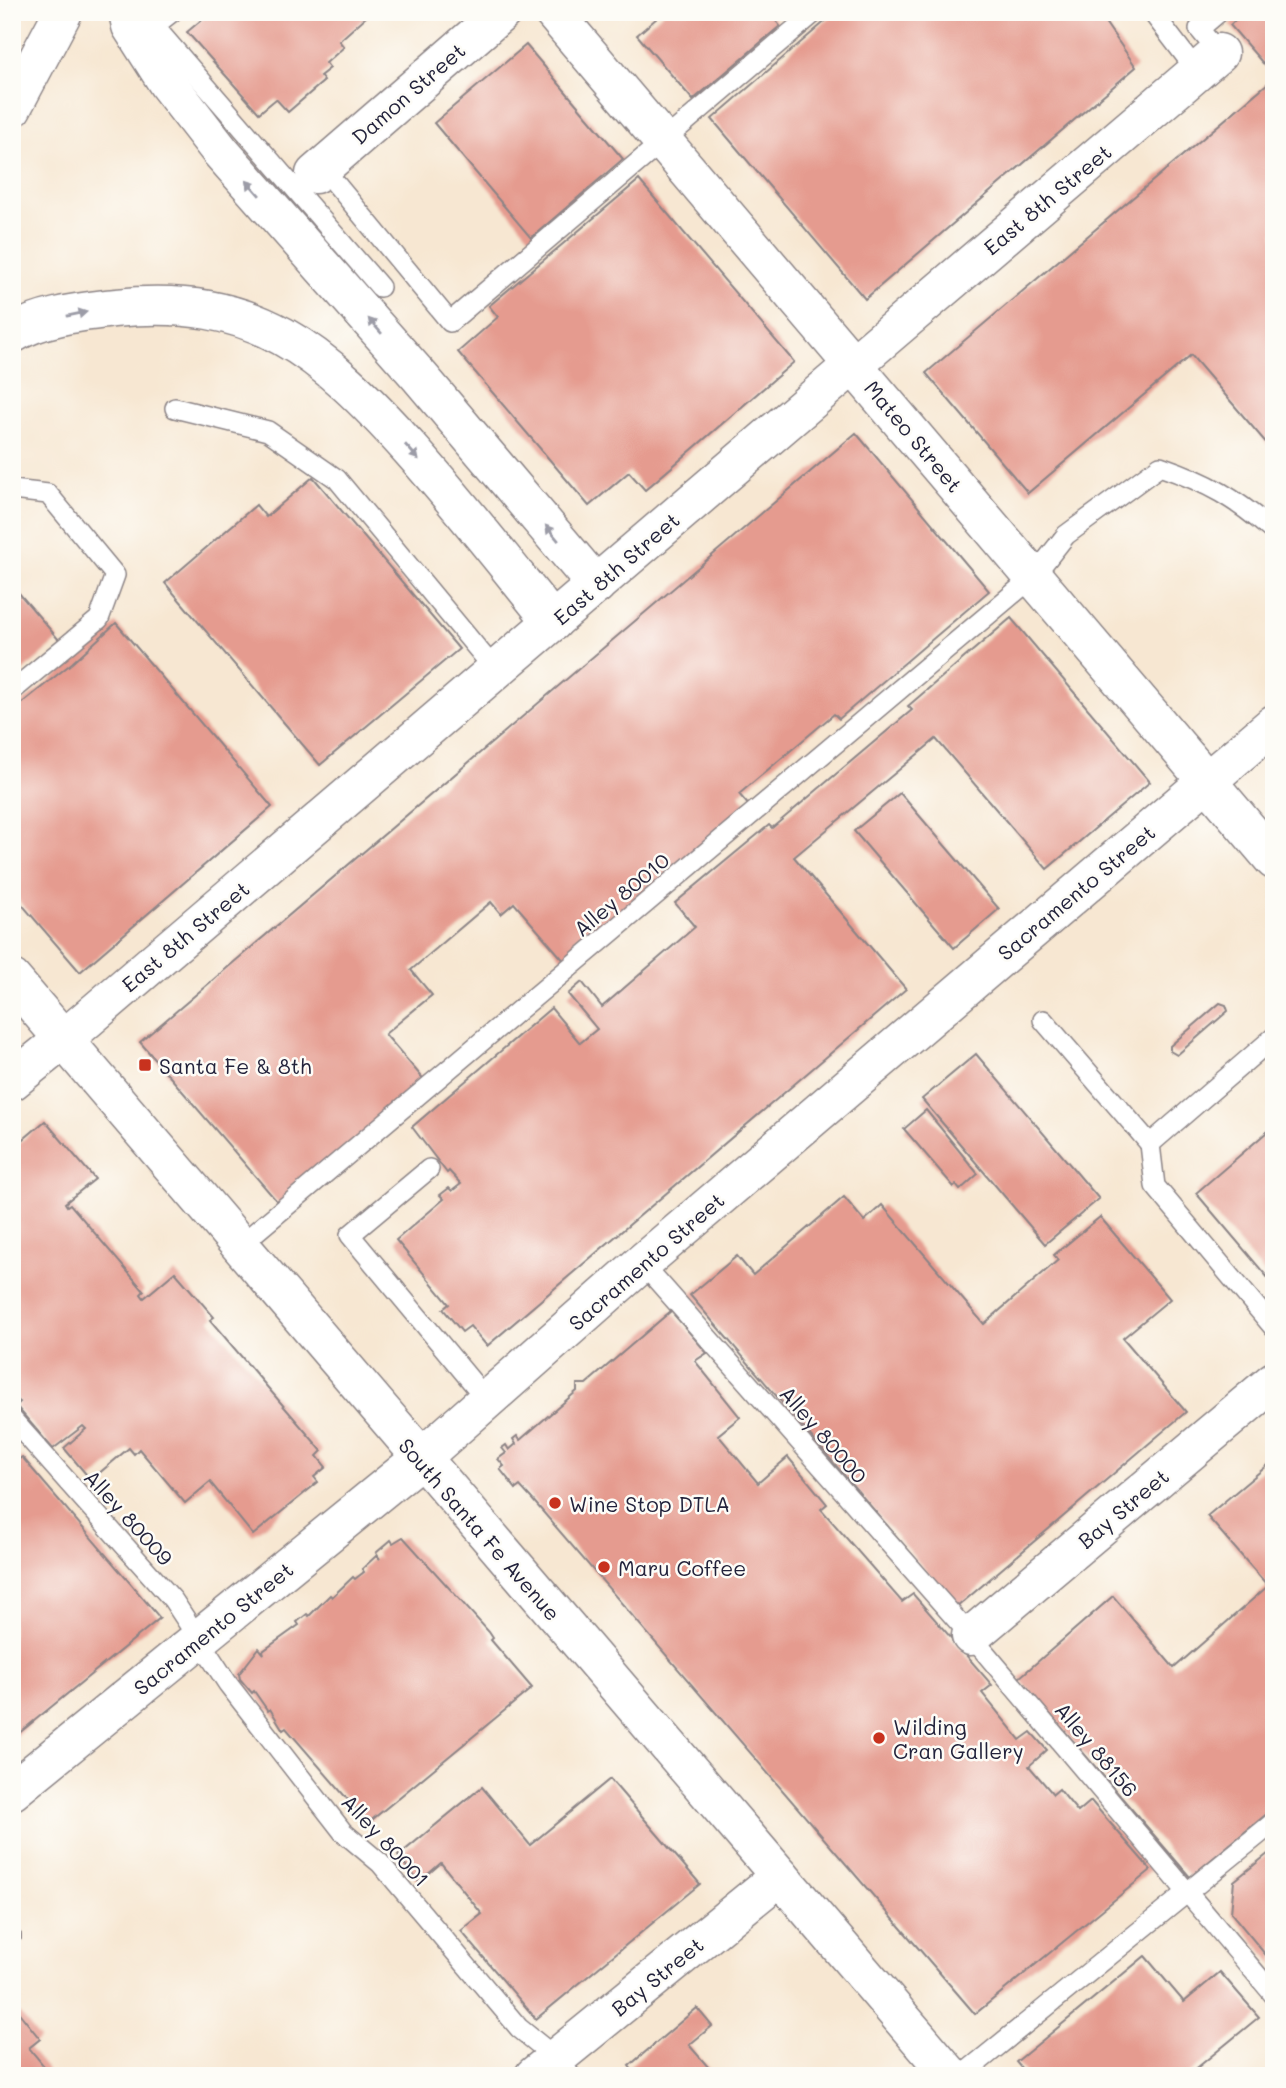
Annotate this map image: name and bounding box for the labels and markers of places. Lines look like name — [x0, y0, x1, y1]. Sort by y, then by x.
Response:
place label: Santa Fe & 8th — [159, 1052, 312, 1079]
marker: Santa Fe & 8th — [137, 1057, 153, 1073]
place label: Wine Stop DTLA — [569, 1490, 730, 1517]
marker: Wine Stop DTLA — [547, 1495, 563, 1511]
place label: Maru Coffee — [618, 1554, 746, 1581]
marker: Maru Coffee — [596, 1559, 612, 1575]
place label: Wilding Cran Gallery — [893, 1713, 1024, 1764]
marker: Wilding Cran Gallery — [871, 1730, 887, 1746]

